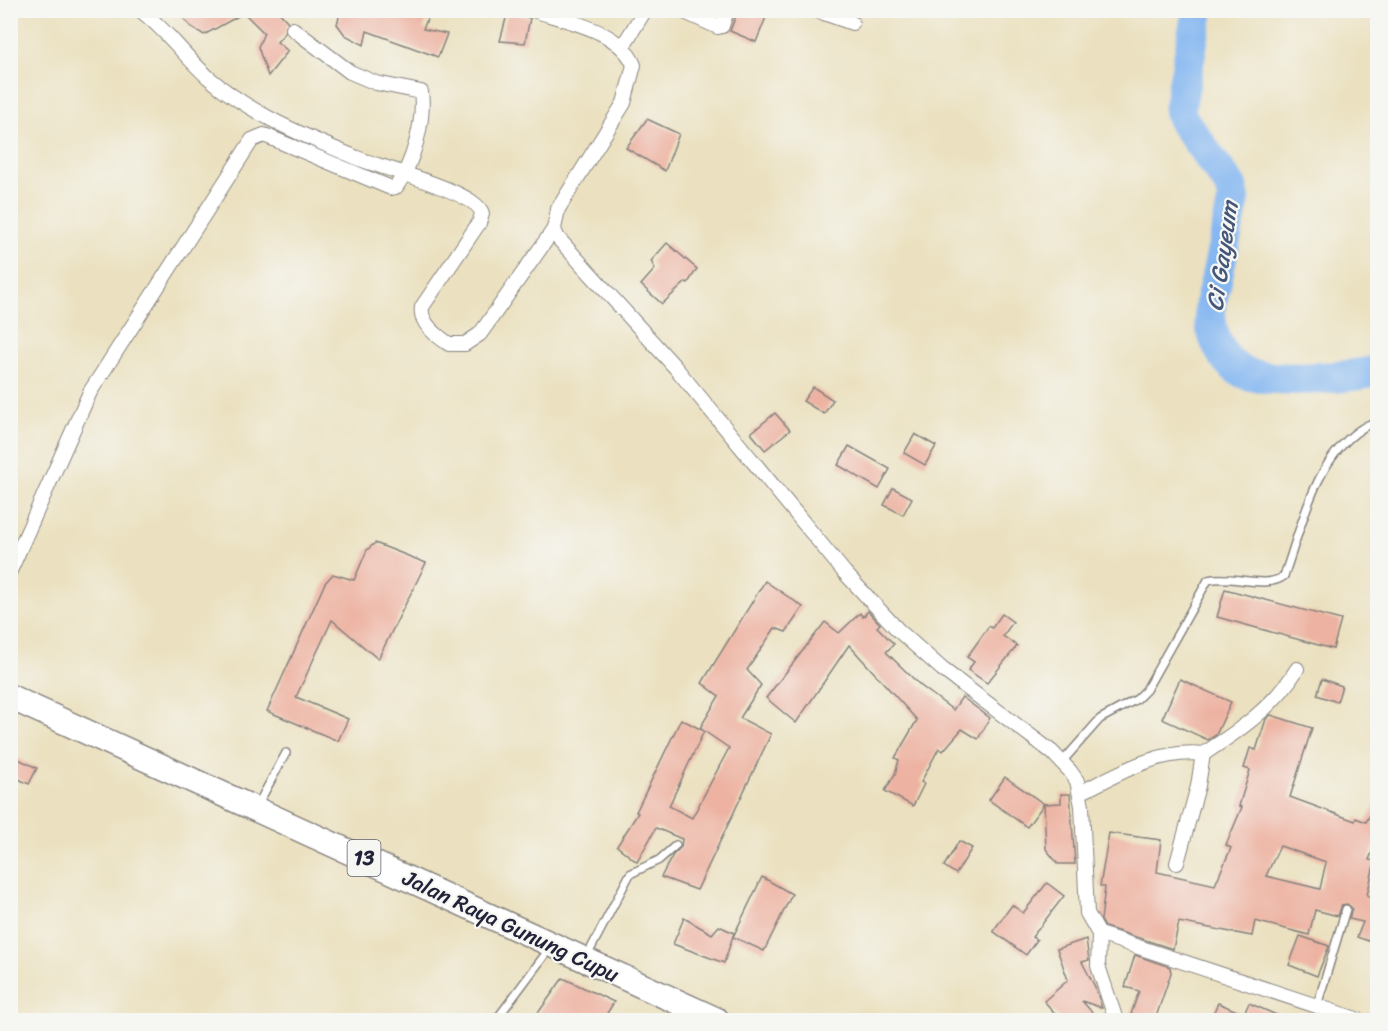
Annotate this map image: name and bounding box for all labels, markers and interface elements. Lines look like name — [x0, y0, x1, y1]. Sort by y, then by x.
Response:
water label: Ci Gayeum — [1194, 197, 1251, 313]
road number: 13 — [348, 840, 380, 876]
street label: Jalan Raya Gunung Cupu — [395, 858, 626, 994]

